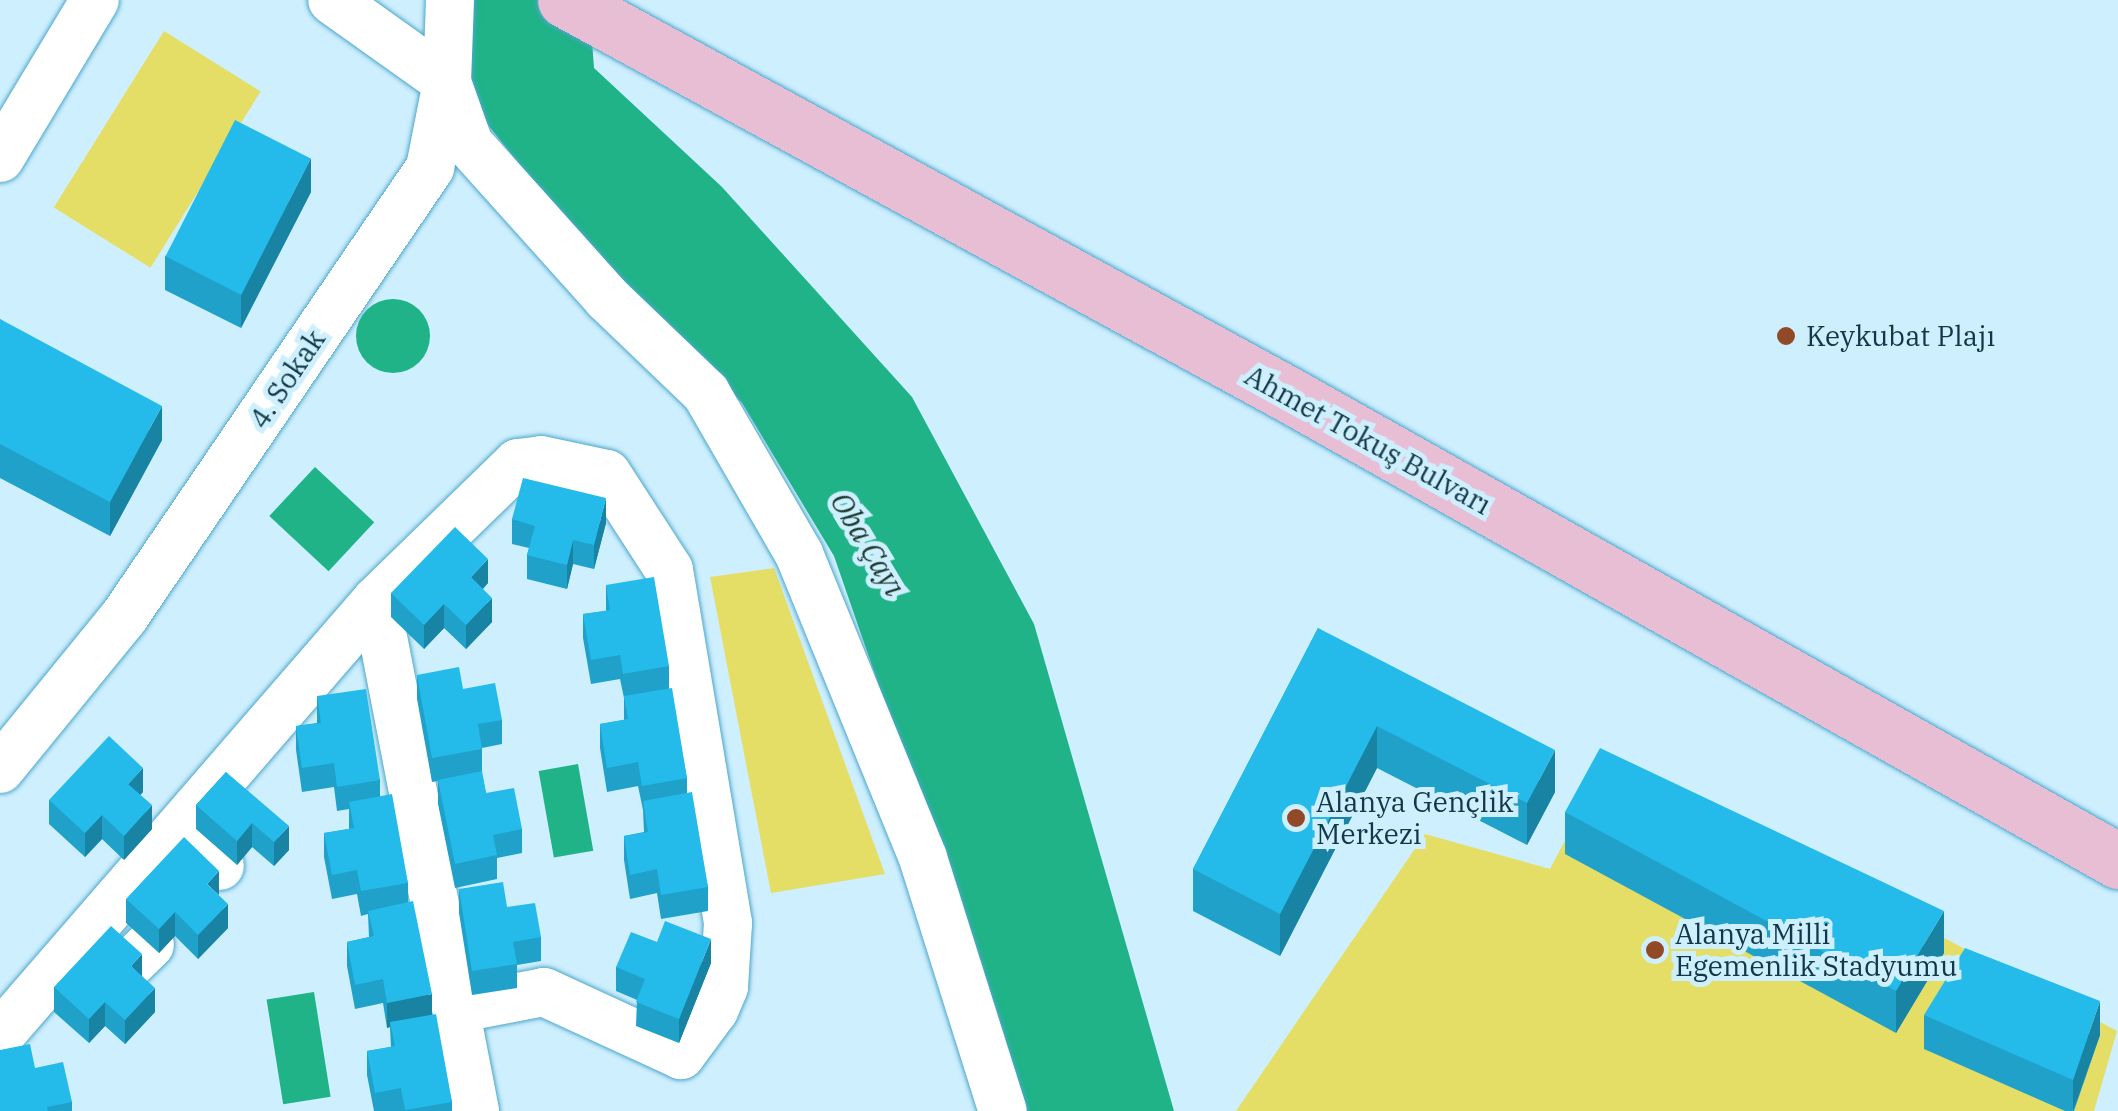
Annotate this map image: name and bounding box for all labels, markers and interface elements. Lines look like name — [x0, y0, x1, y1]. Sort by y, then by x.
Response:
place label: Keykubat Plajı — [1806, 319, 1995, 353]
street label: 4. Sokak — [242, 324, 332, 434]
marker: Keykubat Plajı — [1775, 325, 1797, 347]
street label: Ahmet Tokuş Bulvarı — [1239, 358, 1497, 522]
water label: Oba Çayı — [823, 486, 913, 602]
place label: Alanya Gençlik Merkezi — [1316, 785, 1514, 851]
marker: Alanya Gençlik Merkezi — [1285, 807, 1307, 829]
place label: Alanya Milli Egemenlik Stadyumu — [1675, 917, 1957, 983]
marker: Alanya Milli Egemenlik Stadyumu — [1644, 939, 1666, 961]

